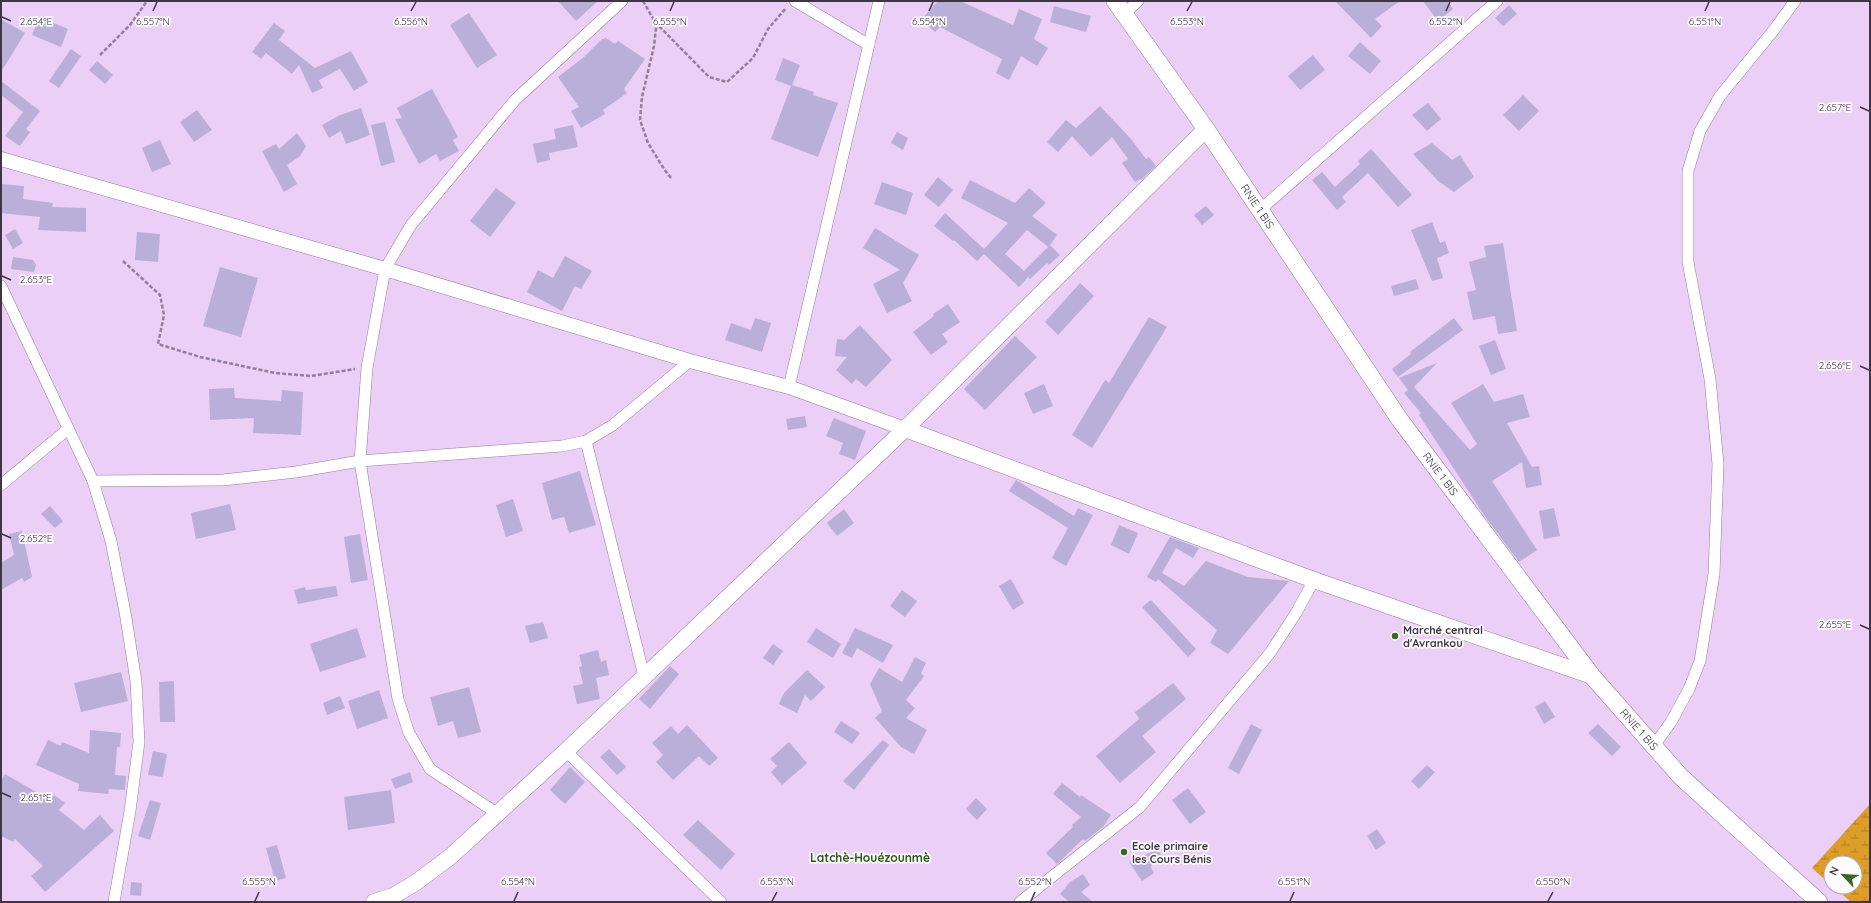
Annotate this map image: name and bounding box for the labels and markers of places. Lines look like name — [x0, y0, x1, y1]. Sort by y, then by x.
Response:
place label: Marché central d'Avrankou — [1403, 623, 1483, 650]
marker: Marché central d'Avrankou — [1390, 631, 1400, 641]
place label: Ecole primaire les Cours Bénis — [1132, 839, 1211, 866]
marker: Ecole primaire les Cours Bénis — [1119, 847, 1129, 857]

